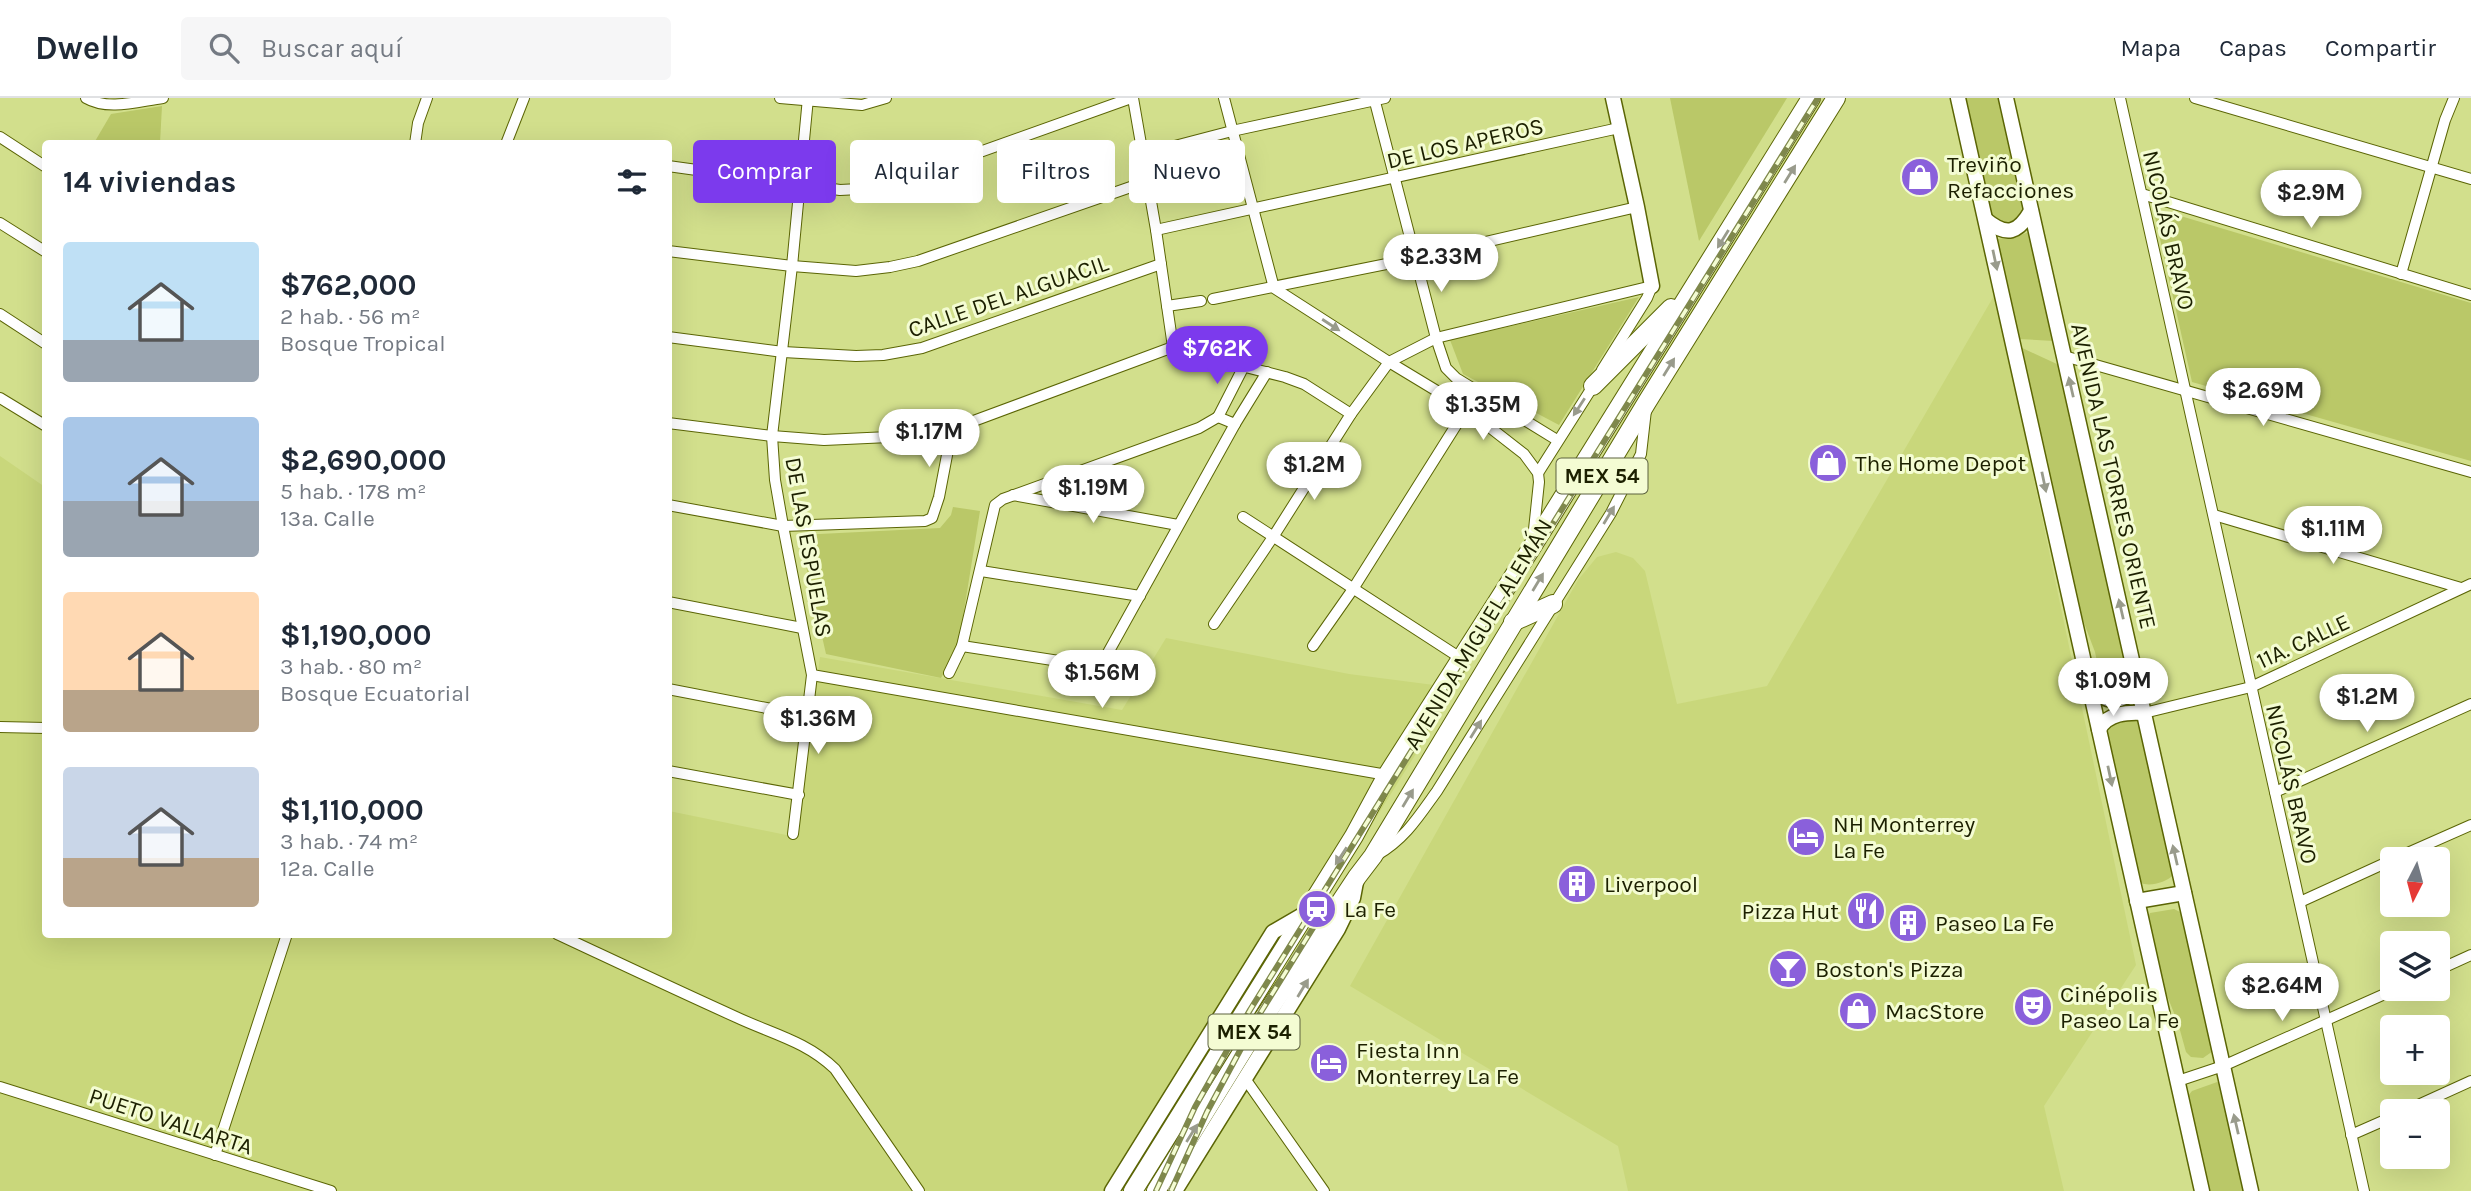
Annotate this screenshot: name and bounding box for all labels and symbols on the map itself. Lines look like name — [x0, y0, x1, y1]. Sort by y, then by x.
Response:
street label: DE LOS APEROS — [1384, 112, 1546, 175]
street label: NICOLÁS BRAVO — [2137, 148, 2200, 313]
place label: Treviño Refacciones — [1947, 151, 2074, 204]
shop icon: Treviño Refacciones — [1899, 156, 1941, 198]
one-way arrow — [1783, 164, 1796, 183]
pin: $2.9M — [2262, 170, 2360, 230]
one-way arrow — [1716, 229, 1729, 248]
pin: $2.33M — [1384, 234, 1498, 294]
street label: CALLE DEL ALGUACIL — [905, 249, 1112, 343]
one-way arrow — [1989, 249, 2000, 271]
one-way arrow — [1322, 319, 1341, 332]
street label: AVENIDA LAS TORRES ORIENTE — [2065, 321, 2162, 632]
pin: $762K — [1168, 327, 1266, 386]
one-way arrow — [1663, 357, 1676, 376]
pin: $2.69M — [2206, 368, 2320, 428]
one-way arrow — [2065, 376, 2076, 398]
pin: $1.35M — [1426, 382, 1540, 442]
one-way arrow — [1572, 397, 1585, 417]
pin: $1.17M — [872, 410, 986, 469]
pin: $1.2M — [1265, 442, 1363, 502]
shop icon: The Home Depot — [1807, 442, 1849, 484]
place label: The Home Depot — [1855, 450, 2026, 477]
street label: DE LAS ESPUELAS — [779, 455, 838, 639]
road number: MEX 54 — [1556, 458, 1648, 494]
pin: $1.19M — [1036, 466, 1150, 525]
one-way arrow — [2038, 471, 2049, 493]
one-way arrow — [1602, 505, 1615, 524]
pin: $1.11M — [2276, 506, 2390, 566]
street label: AVENIDA MIGUEL ALEMÁN — [1399, 514, 1558, 755]
one-way arrow — [1531, 572, 1544, 591]
one-way arrow — [2115, 598, 2126, 620]
street label: 11A. CALLE — [2252, 608, 2354, 675]
pin: $1.56M — [1045, 650, 1159, 710]
pin: $1.09M — [2056, 658, 2170, 718]
pin: $1.2M — [2318, 674, 2416, 734]
pin: $1.36M — [761, 696, 875, 756]
street label: NICOLÁS BRAVO — [2260, 702, 2323, 867]
one-way arrow — [1469, 719, 1482, 738]
one-way arrow — [2104, 765, 2115, 787]
one-way arrow — [1402, 788, 1415, 807]
place label: NH Monterrey La Fe — [1833, 811, 1975, 864]
hotel icon: NH Monterrey La Fe — [1785, 816, 1827, 858]
one-way arrow — [2170, 844, 2181, 866]
one-way arrow — [1335, 846, 1348, 865]
north arrow — [2380, 847, 2450, 917]
building icon: Liverpool — [1556, 863, 1598, 905]
place label: Liverpool — [1604, 871, 1698, 898]
station icon: La Fe — [1296, 888, 1338, 930]
restaurant icon: Pizza Hut — [1845, 890, 1887, 932]
place label: La Fe — [1344, 896, 1396, 923]
place label: Pizza Hut — [1742, 898, 1839, 925]
building icon: Paseo La Fe — [1887, 902, 1929, 944]
place label: Paseo La Fe — [1935, 910, 2054, 937]
bar icon: Boston's Pizza — [1767, 948, 1809, 990]
place label: Boston's Pizza — [1815, 956, 1964, 983]
pin: $2.64M — [2225, 964, 2339, 1023]
one-way arrow — [1296, 979, 1309, 998]
place label: Cinépolis Paseo La Fe — [2060, 981, 2179, 1034]
theatre icon: Cinépolis Paseo La Fe — [2012, 986, 2054, 1028]
shop icon: MacStore — [1837, 990, 1879, 1032]
place label: MacStore — [1885, 998, 1984, 1025]
road number: MEX 54 — [1208, 1014, 1300, 1049]
place label: Fiesta Inn Monterrey La Fe — [1356, 1037, 1519, 1090]
hotel icon: Fiesta Inn Monterrey La Fe — [1308, 1042, 1350, 1084]
street label: PUETO VALLARTA — [86, 1082, 256, 1161]
one-way arrow — [2230, 1113, 2241, 1135]
one-way arrow — [1185, 1123, 1198, 1143]

